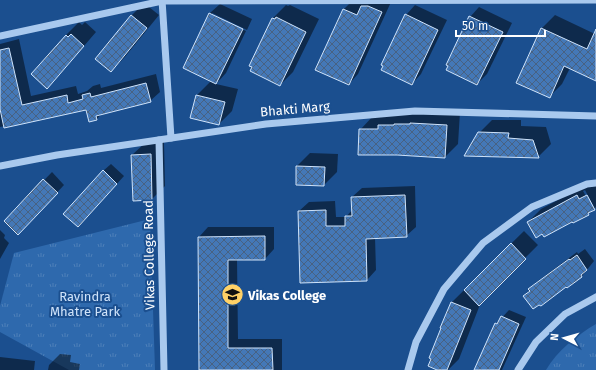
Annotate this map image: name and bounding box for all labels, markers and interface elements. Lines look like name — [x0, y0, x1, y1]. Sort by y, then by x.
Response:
scale bar — [456, 12, 545, 38]
text: 50 m — [462, 19, 488, 33]
street label: Bhakti Marg — [260, 98, 331, 120]
street label: Vikas College Road — [141, 200, 157, 310]
school or university icon: Vikas College — [220, 282, 246, 308]
place label: Vikas College — [247, 288, 326, 303]
park label: Ravindra Mhatre Park — [50, 289, 120, 319]
north arrow — [544, 318, 584, 358]
text: N — [548, 333, 561, 341]

